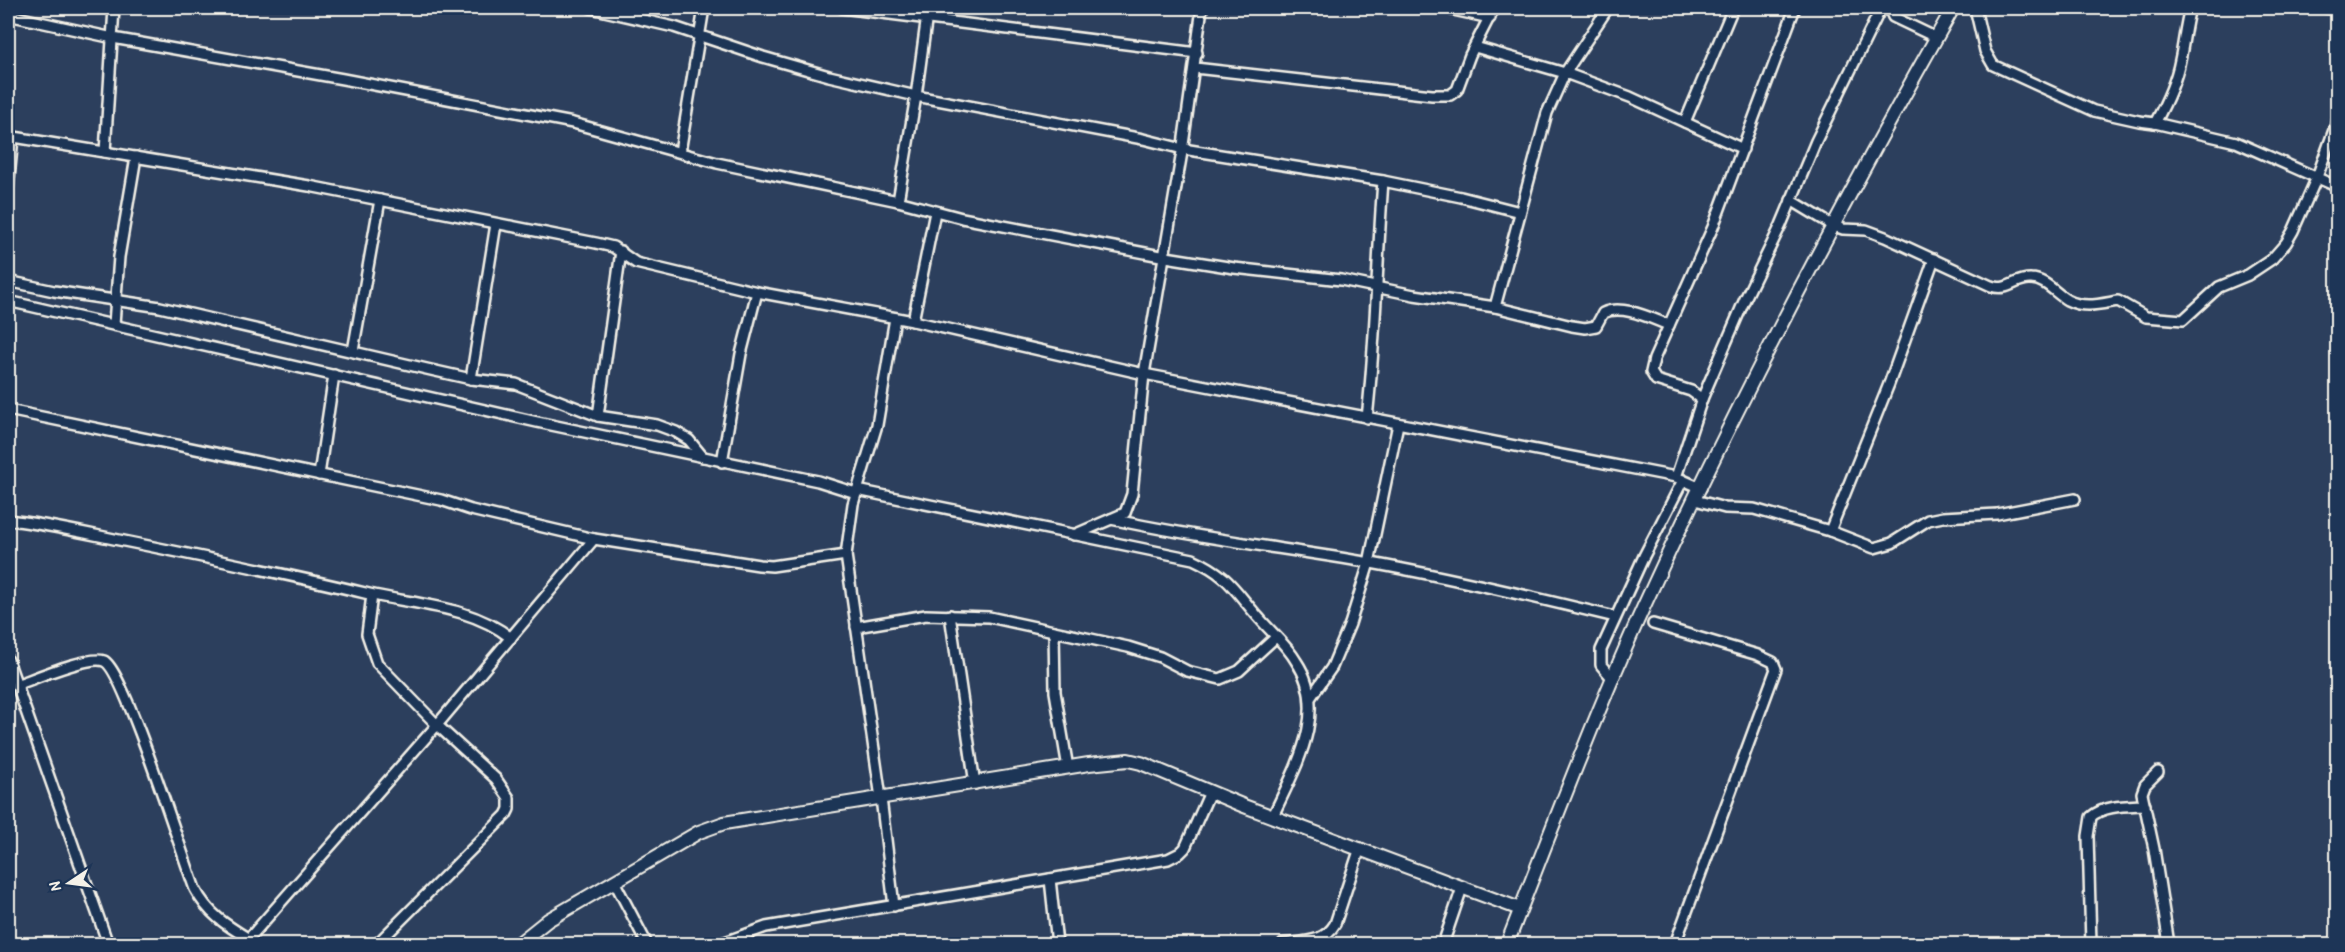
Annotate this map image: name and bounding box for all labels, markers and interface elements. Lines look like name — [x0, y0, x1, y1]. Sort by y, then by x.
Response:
north arrow — [39, 853, 99, 913]
text: N — [43, 879, 66, 893]

